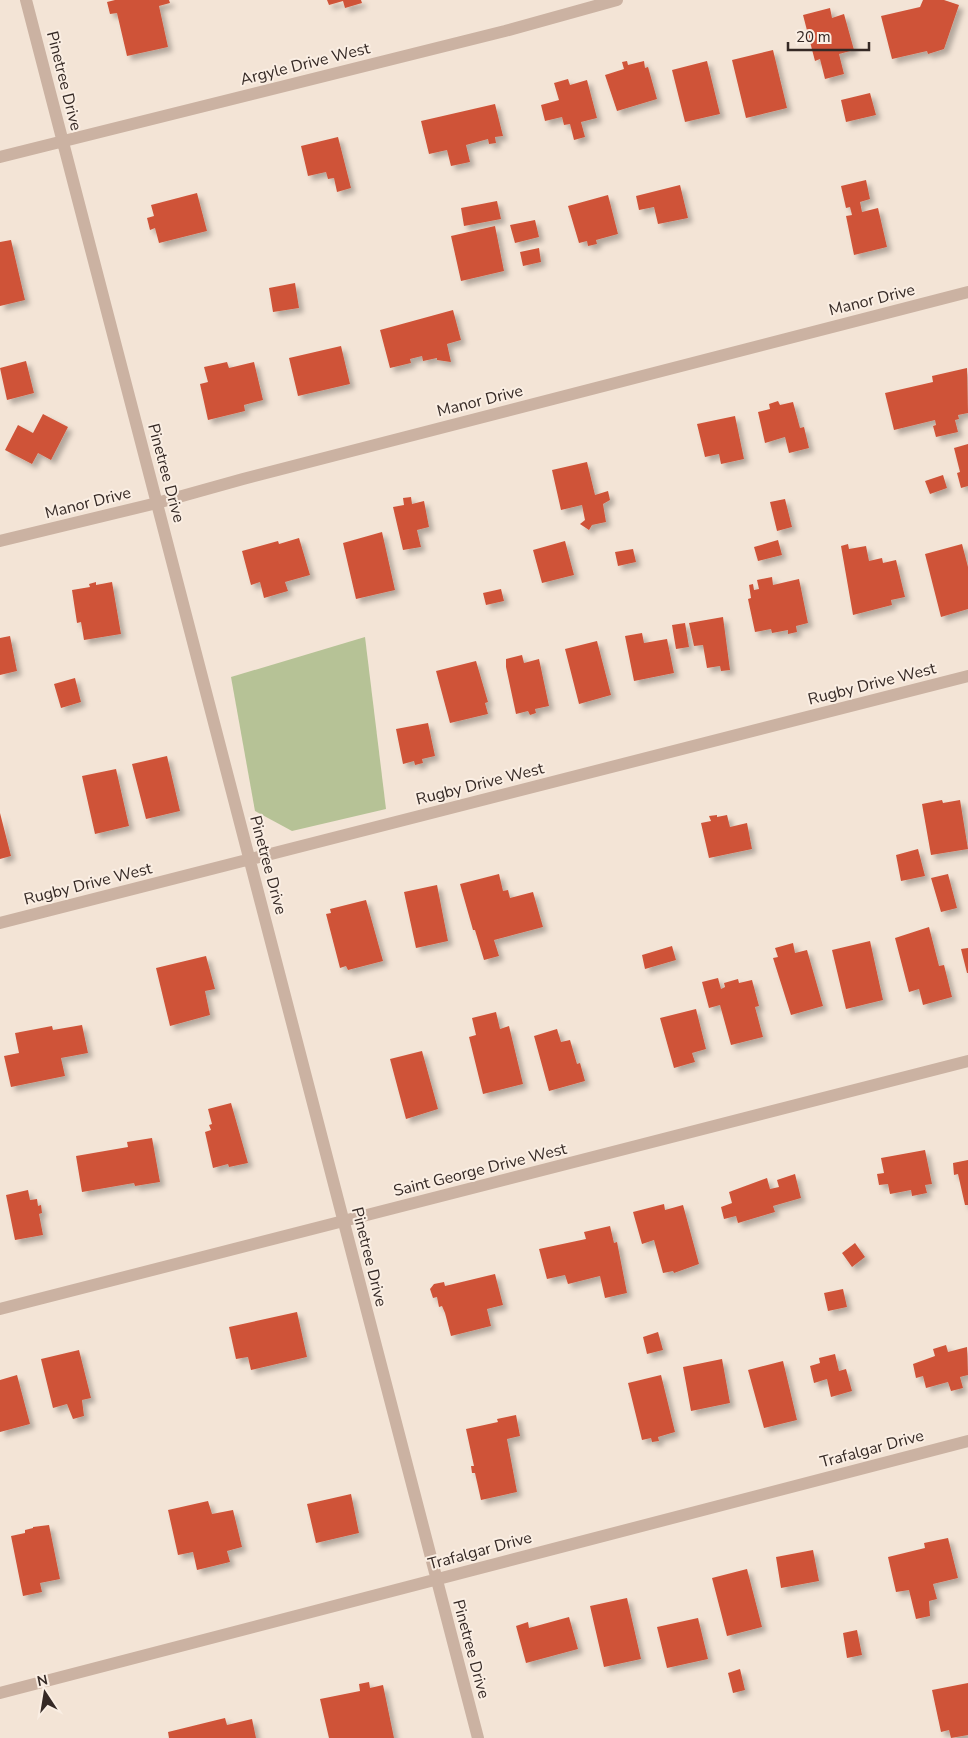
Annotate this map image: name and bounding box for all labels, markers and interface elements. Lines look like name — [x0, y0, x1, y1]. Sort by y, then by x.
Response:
scale bar — [788, 20, 869, 52]
text: 20 m — [796, 27, 831, 47]
street label: Pinetree Drive — [41, 29, 87, 133]
street label: Argyle Drive West — [238, 37, 372, 91]
street label: Manor Drive — [827, 279, 917, 321]
street label: Manor Drive — [435, 380, 525, 422]
street label: Pinetree Drive — [142, 421, 190, 525]
street label: Manor Drive — [43, 482, 133, 524]
street label: Rugby Drive West — [806, 657, 939, 711]
street label: Rugby Drive West — [414, 757, 547, 811]
street label: Pinetree Drive — [244, 813, 292, 917]
street label: Rugby Drive West — [22, 857, 155, 911]
street label: Saint George Drive West — [391, 1138, 569, 1202]
street label: Pinetree Drive — [346, 1205, 392, 1309]
street label: Trafalgar Drive — [818, 1425, 926, 1473]
street label: Trafalgar Drive — [426, 1527, 534, 1575]
street label: Pinetree Drive — [447, 1597, 495, 1701]
north arrow — [20, 1668, 70, 1718]
text: N — [35, 1670, 50, 1691]

